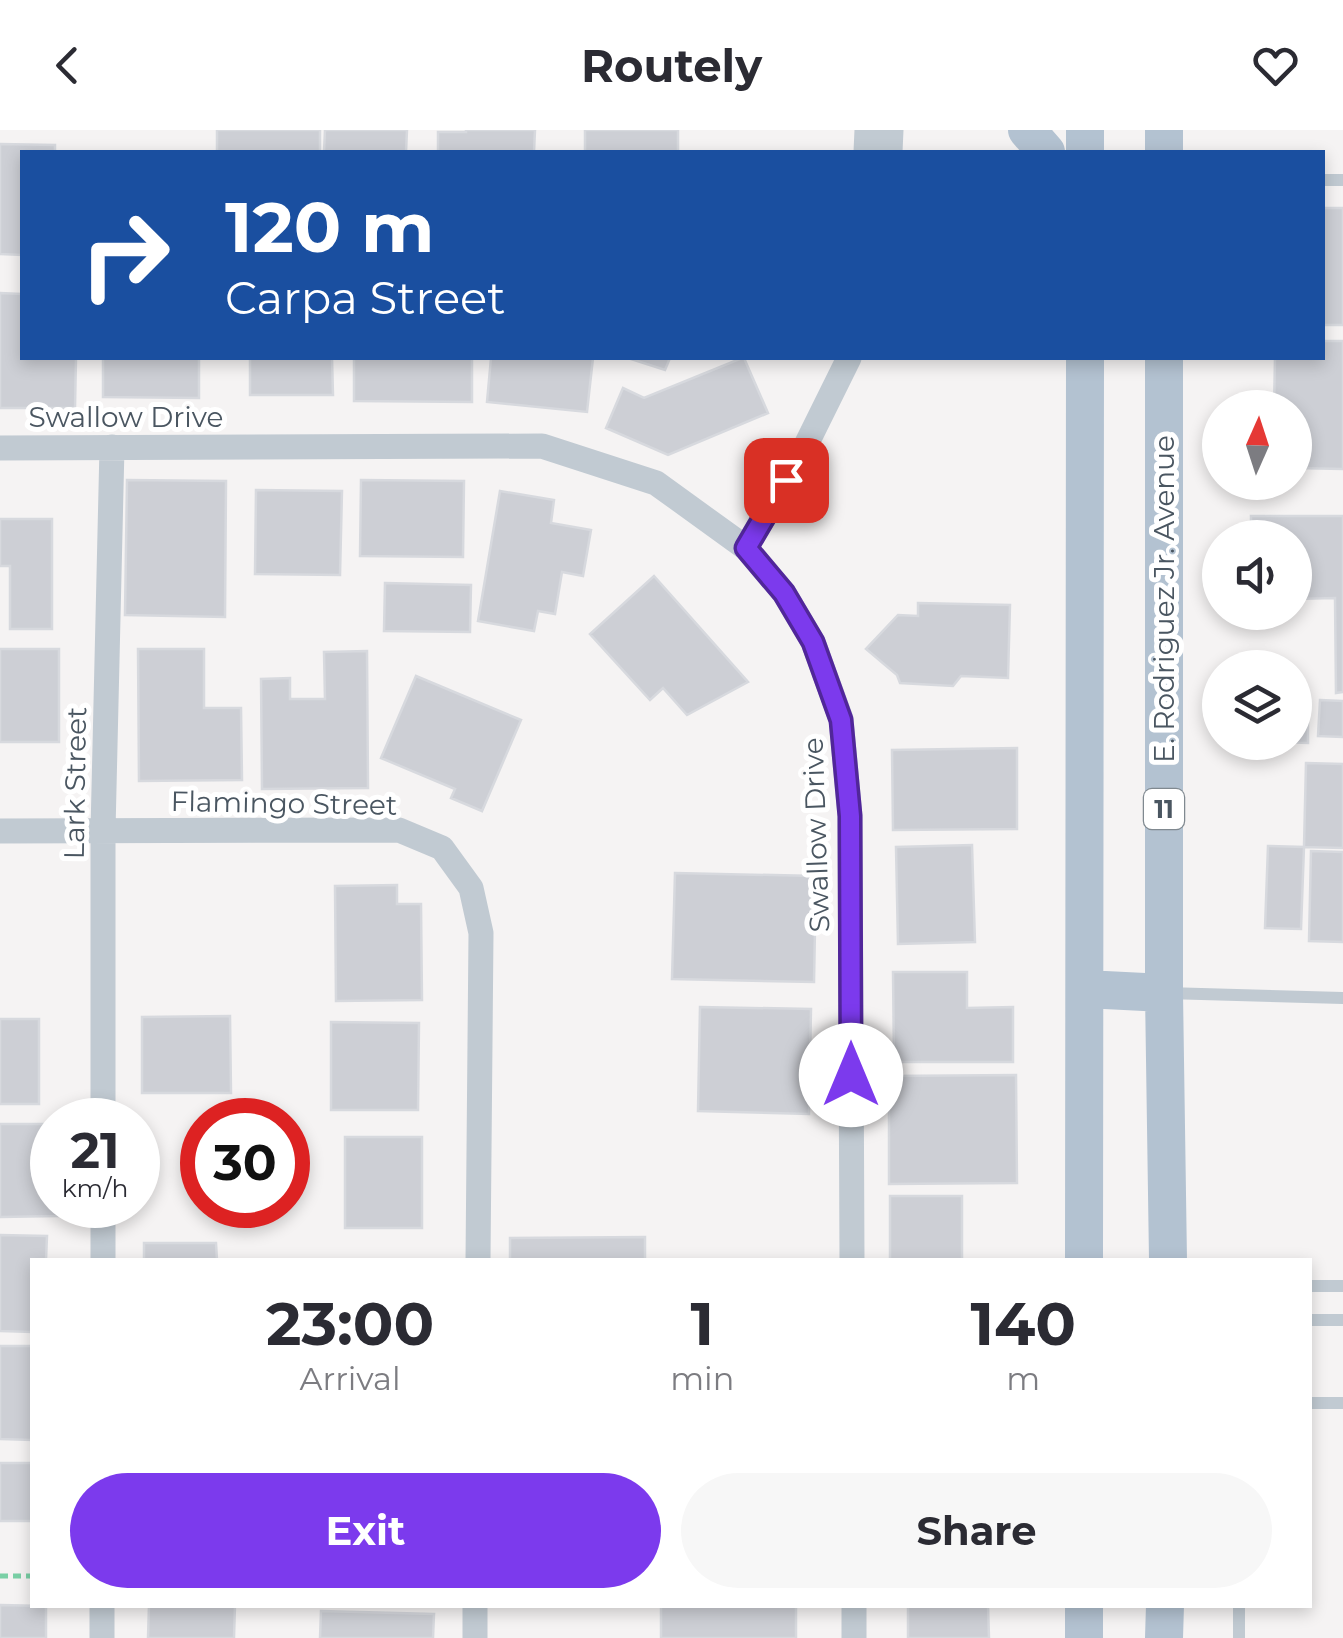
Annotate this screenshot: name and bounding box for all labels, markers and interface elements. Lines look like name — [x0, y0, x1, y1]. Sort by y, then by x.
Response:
icon: back — [40, 38, 95, 93]
text: Routely — [581, 38, 762, 93]
icon: heart — [1248, 38, 1303, 93]
text: 120 m — [225, 184, 435, 270]
icon: right — [60, 190, 190, 320]
text: Carpa Street — [225, 270, 506, 325]
north arrow — [1202, 390, 1312, 500]
map controls — [1202, 390, 1312, 760]
street label: Swallow Drive — [28, 400, 224, 434]
street label: E. Rodriguez Jr. Avenue — [1147, 435, 1181, 763]
pin — [744, 438, 829, 523]
icon: arrive — [759, 453, 814, 508]
button: sound — [1202, 520, 1312, 630]
button: layers — [1202, 650, 1312, 760]
street label: Lark Street — [57, 706, 93, 860]
street label: Swallow Drive — [796, 737, 836, 933]
street label: Flamingo Street — [170, 784, 398, 822]
road number: 11 — [1144, 789, 1184, 829]
position arrow — [799, 1023, 903, 1127]
speed limit sign: 30 — [180, 1098, 310, 1228]
text: 21 — [70, 1120, 120, 1181]
text: km/h — [62, 1173, 128, 1203]
text: 23:00 — [266, 1287, 434, 1360]
text: 1 — [690, 1287, 714, 1360]
text: 140 — [970, 1287, 1076, 1360]
text: Arrival — [300, 1359, 401, 1398]
text: min — [670, 1359, 734, 1398]
text: m — [1006, 1359, 1040, 1398]
button: Exit — [70, 1473, 661, 1588]
button: Share — [681, 1473, 1272, 1588]

